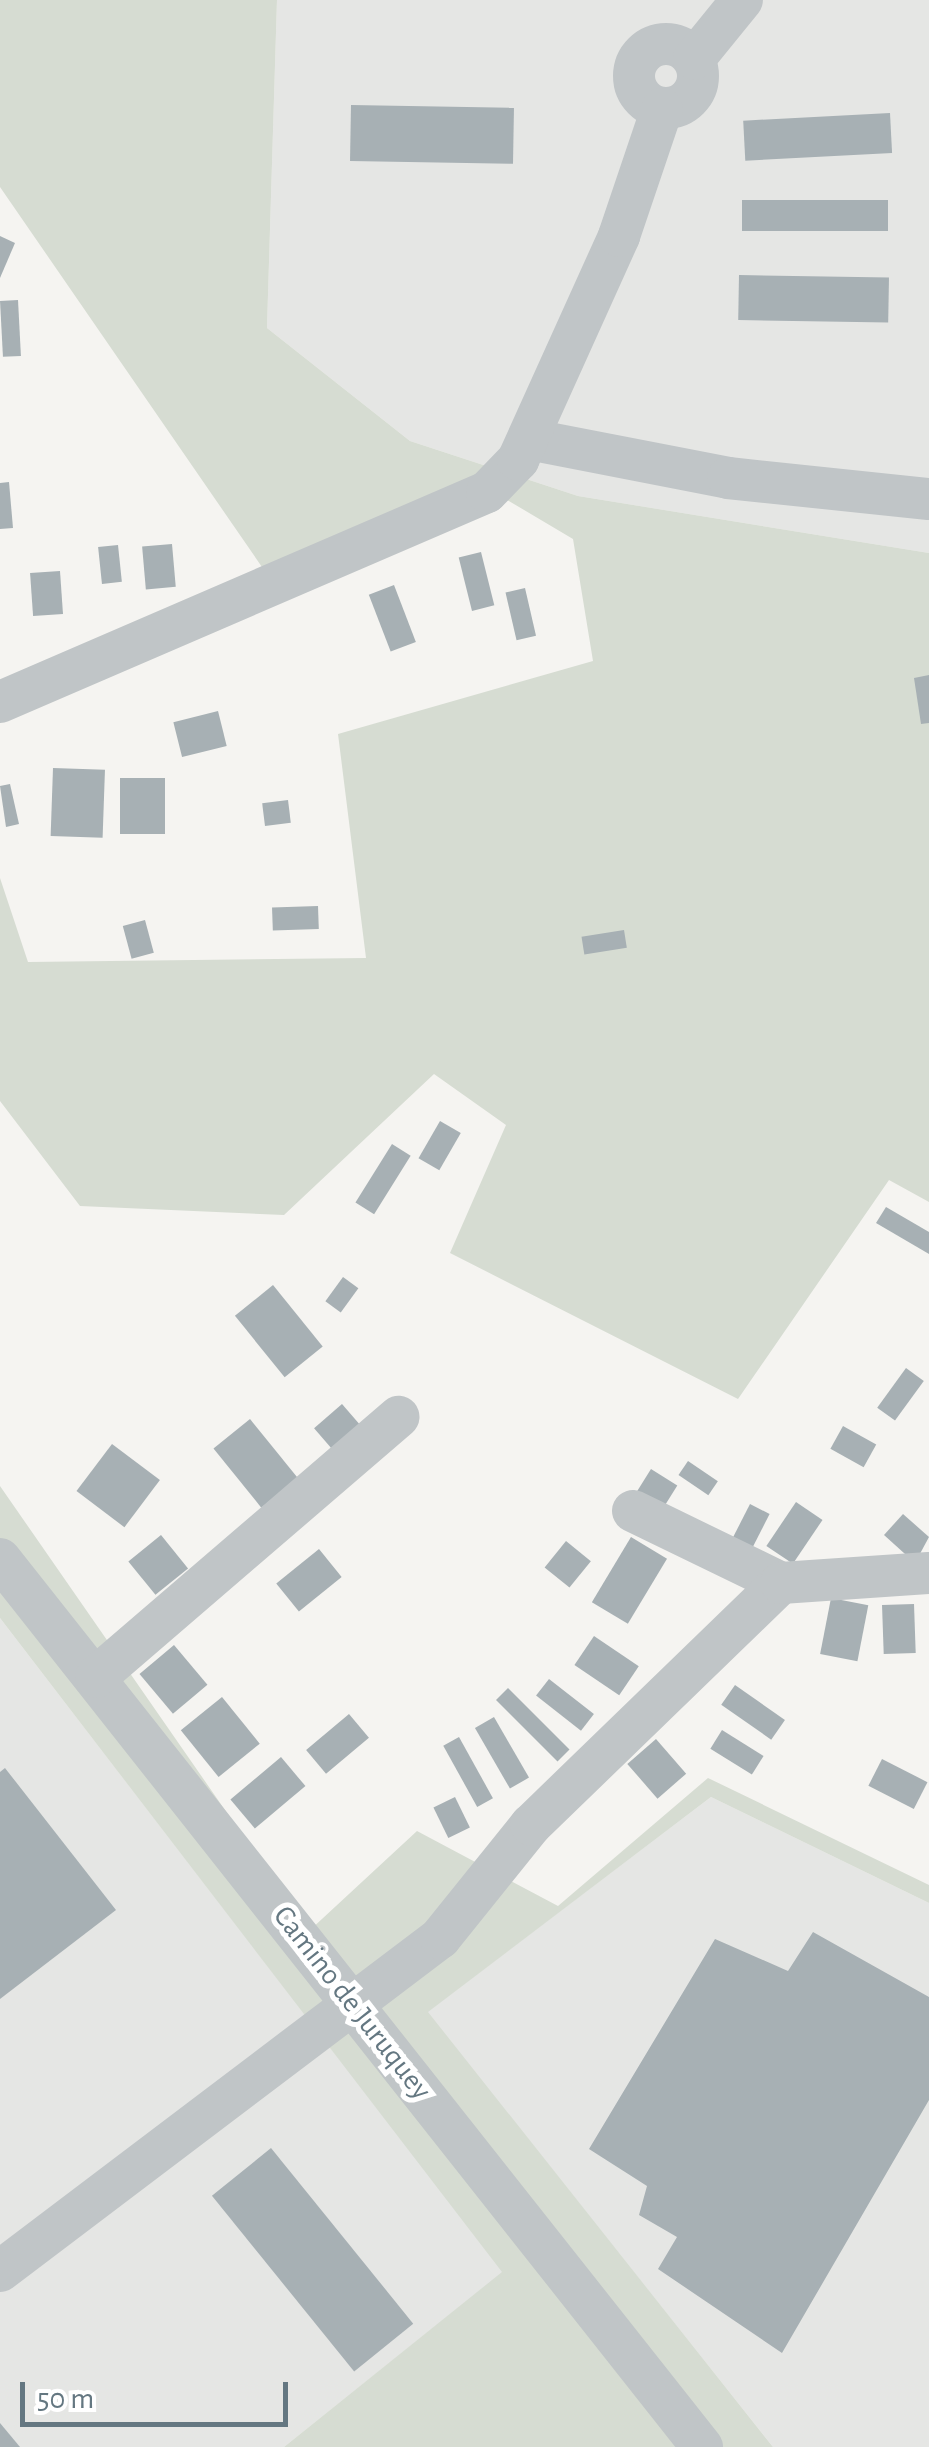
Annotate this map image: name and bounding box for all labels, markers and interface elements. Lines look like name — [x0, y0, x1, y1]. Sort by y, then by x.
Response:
street label: Camino de Juruquey — [265, 1899, 439, 2107]
scale bar — [25, 2362, 292, 2424]
text: 50 m — [37, 2384, 94, 2414]

